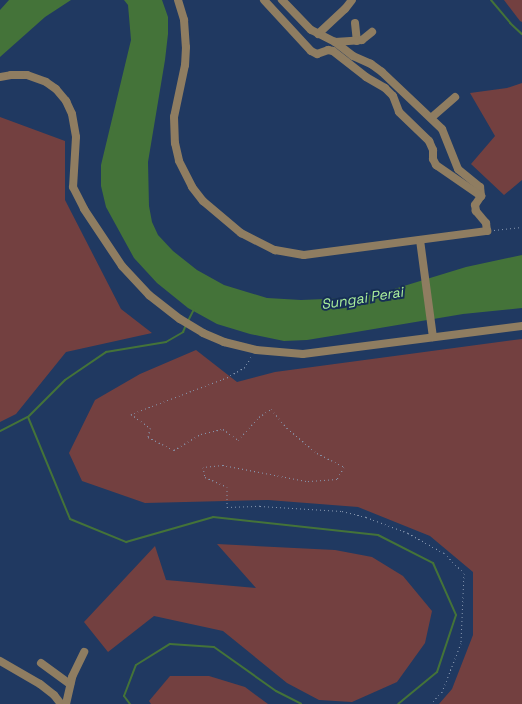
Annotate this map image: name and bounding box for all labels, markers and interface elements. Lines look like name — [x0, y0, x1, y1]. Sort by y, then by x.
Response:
water label: Sungai Perai — [320, 283, 404, 313]

